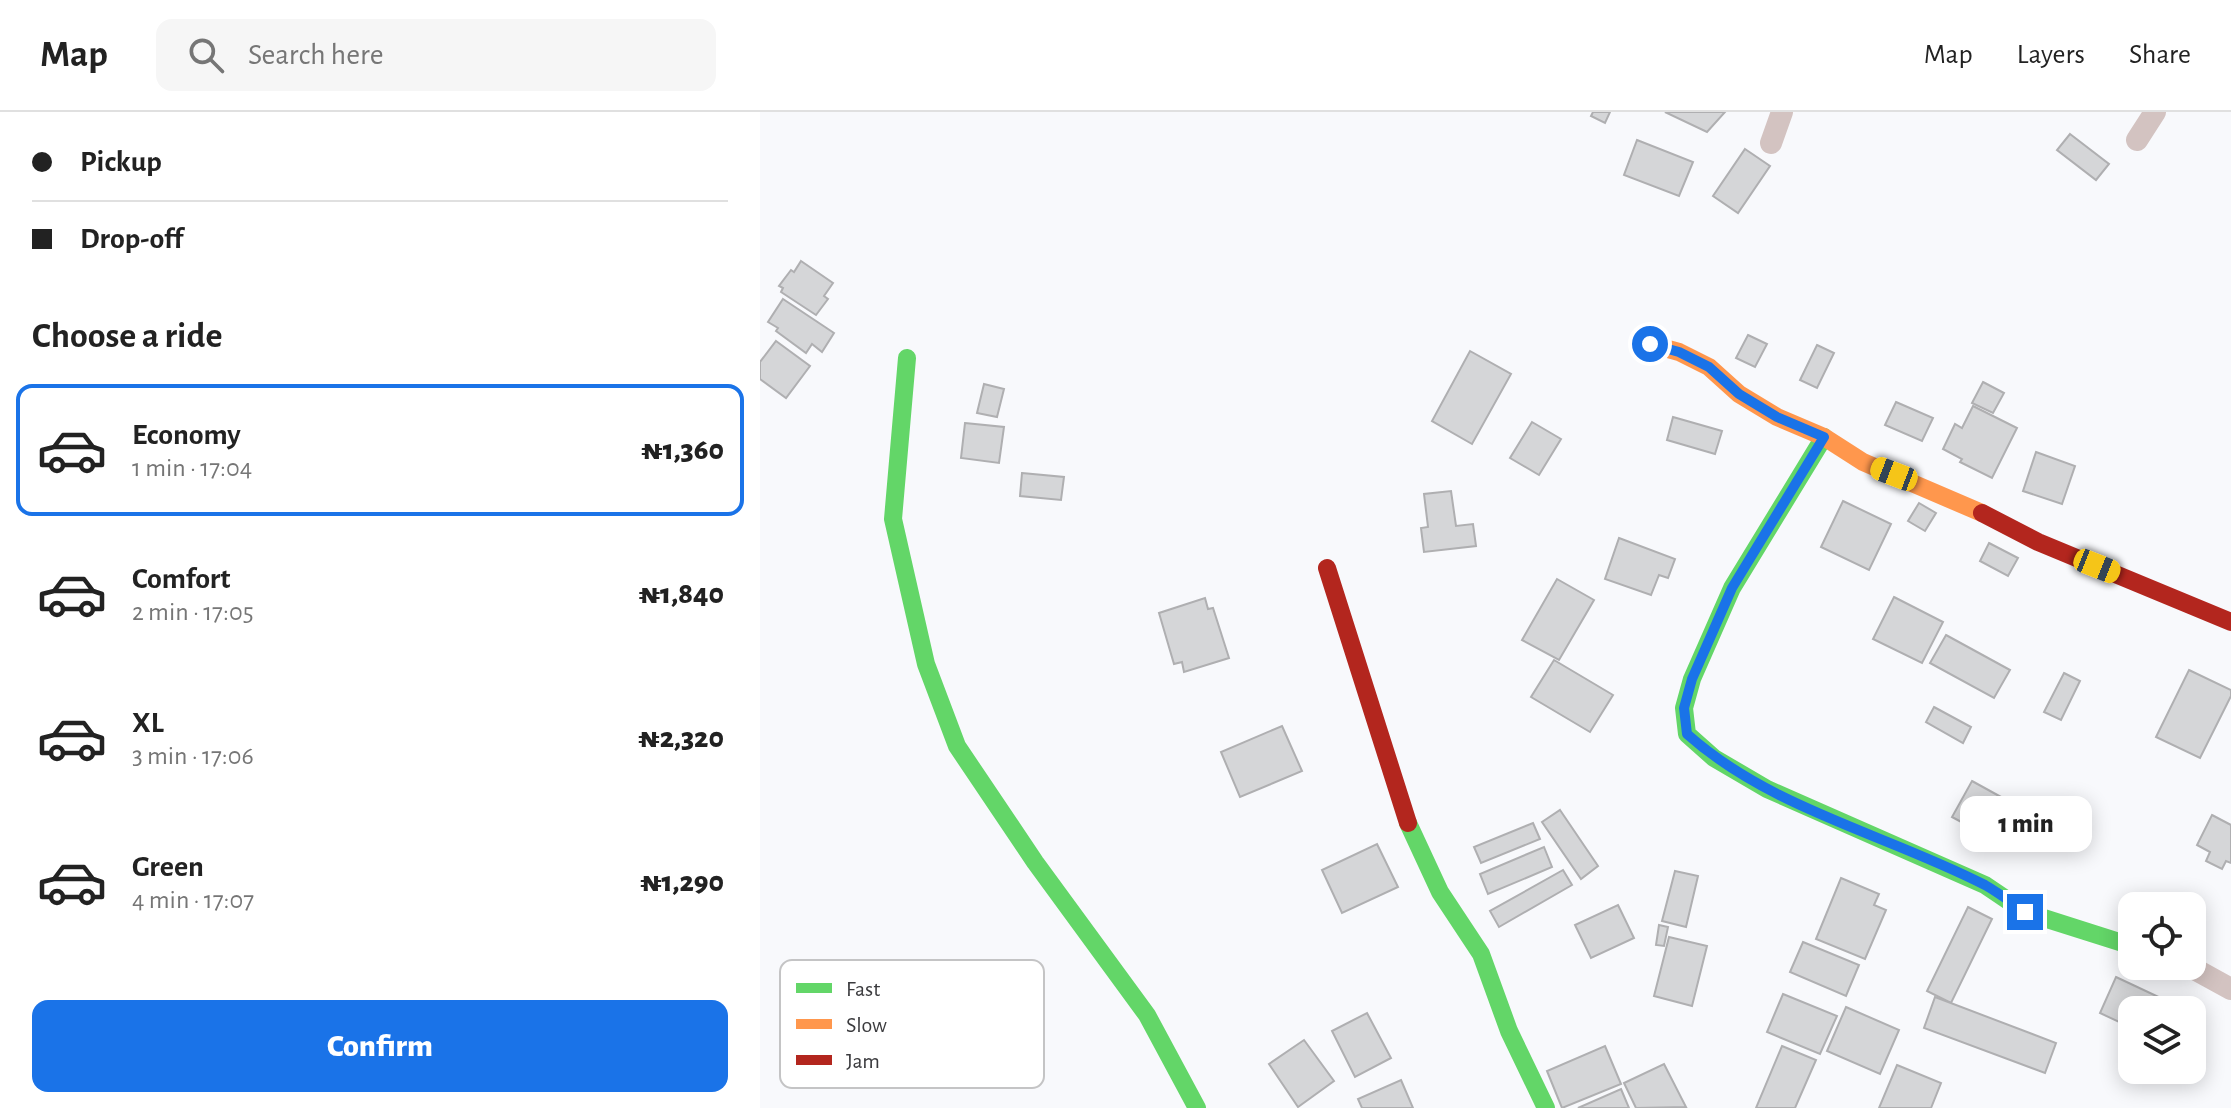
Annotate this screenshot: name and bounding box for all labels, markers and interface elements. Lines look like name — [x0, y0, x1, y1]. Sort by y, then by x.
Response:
search box — [156, 19, 716, 91]
icon: search — [184, 33, 228, 77]
text: Map — [40, 36, 108, 74]
text: Search here — [248, 40, 384, 70]
text: Map — [1924, 41, 1973, 69]
text: Layers — [2017, 41, 2085, 69]
text: Share — [2129, 41, 2191, 69]
text: Pickup — [80, 147, 162, 177]
text: Drop-off — [80, 224, 183, 254]
text: Choose a ride — [32, 318, 222, 354]
route start — [1632, 326, 1668, 362]
icon: car — [36, 414, 108, 486]
text: Economy — [132, 420, 241, 450]
text: ₦1,360 — [641, 435, 724, 465]
car — [1867, 454, 1921, 494]
text: 1 min · 17:04 — [132, 455, 252, 481]
car — [2070, 546, 2124, 586]
icon: car — [36, 558, 108, 630]
text: Comfort — [132, 564, 231, 594]
text: ₦1,840 — [639, 579, 724, 609]
text: 2 min · 17:05 — [132, 599, 254, 625]
icon: car — [36, 702, 108, 774]
text: XL — [132, 708, 164, 738]
text: ₦2,320 — [638, 723, 724, 753]
text: 3 min · 17:06 — [132, 743, 254, 769]
callout: 1 min — [1959, 796, 2091, 852]
text: 1 min — [1998, 811, 2054, 837]
icon: car — [36, 846, 108, 918]
text: Green — [132, 852, 204, 882]
text: ₦1,290 — [640, 867, 724, 897]
text: 4 min · 17:07 — [132, 887, 254, 913]
map controls — [2118, 892, 2206, 1084]
button: locate — [2118, 892, 2206, 980]
route end — [2007, 894, 2043, 930]
legend — [780, 960, 1044, 1088]
text: Fast — [846, 978, 880, 1000]
button: layers — [2118, 996, 2206, 1084]
button: Confirm — [32, 1000, 728, 1092]
text: Slow — [846, 1014, 887, 1036]
text: Jam — [846, 1050, 880, 1072]

